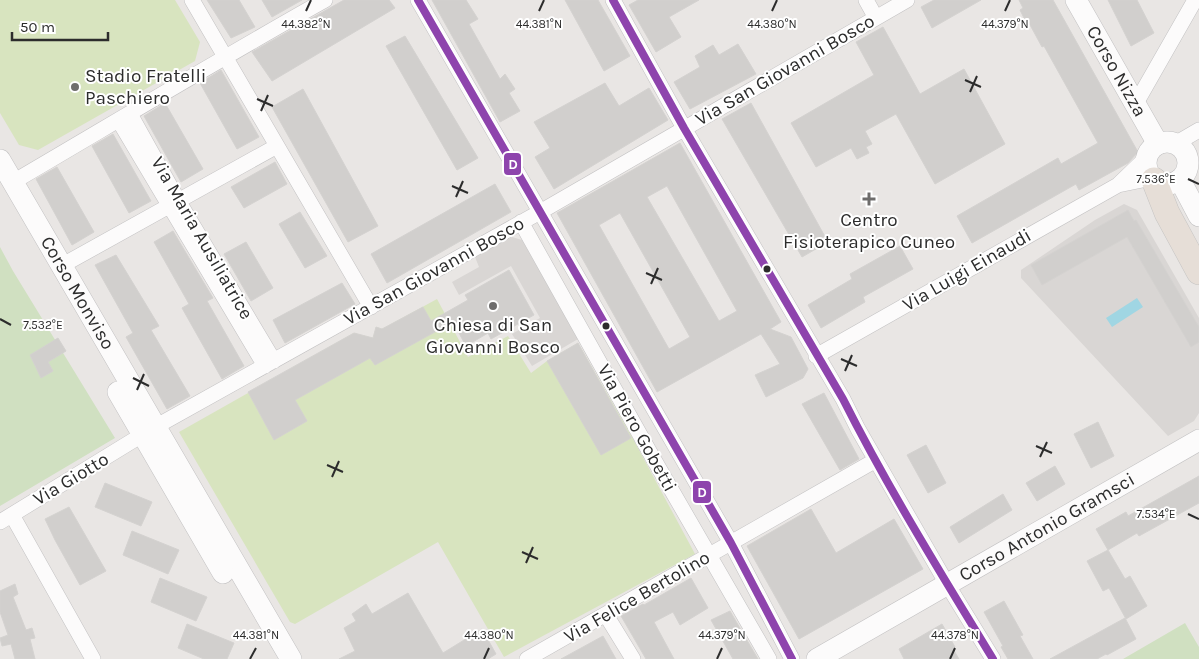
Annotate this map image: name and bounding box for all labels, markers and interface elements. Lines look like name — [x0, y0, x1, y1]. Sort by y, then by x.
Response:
scale bar — [12, 10, 109, 42]
street label: Via San Giovanni Bosco — [692, 10, 878, 130]
text: 44.382°N — [281, 17, 331, 31]
text: 44.381°N — [516, 17, 562, 31]
text: 44.380°N — [747, 17, 797, 31]
text: 44.379°N — [981, 17, 1029, 31]
text: 50 m — [20, 18, 55, 36]
street label: Corso Nizza — [1082, 22, 1151, 121]
place label: Stadio Fratelli Paschiero — [85, 65, 206, 109]
marker: Stadio Fratelli Paschiero — [69, 81, 81, 93]
line badge: D — [503, 152, 522, 176]
street label: Via Maria Ausiliatrice — [146, 153, 258, 323]
text: D — [508, 156, 518, 173]
text: 7.536°E — [1136, 172, 1176, 186]
marker: Centro Fisioterapico Cuneo — [862, 192, 876, 206]
place label: Centro Fisioterapico Cuneo — [783, 209, 955, 253]
street label: Via San Giovanni Bosco — [340, 212, 528, 330]
street label: Via Luigi Einaudi — [899, 224, 1035, 316]
street label: Corso Monviso — [36, 232, 119, 354]
unlabelled marker — [762, 264, 772, 274]
marker: Chiesa di San Giovanni Bosco — [487, 300, 499, 312]
place label: Chiesa di San Giovanni Bosco — [426, 314, 560, 358]
text: 7.532°E — [23, 318, 63, 332]
unlabelled marker — [601, 321, 611, 331]
street label: Via Piero Gobetti — [593, 360, 681, 496]
street label: Via Giotto — [29, 448, 113, 510]
street label: Corso Antonio Gramsci — [955, 468, 1139, 586]
line badge: D — [692, 480, 712, 504]
text: D — [697, 484, 707, 501]
text: 7.534°E — [1136, 507, 1176, 521]
street label: Via Felice Bertolino — [560, 546, 714, 648]
text: 44.381°N — [233, 628, 279, 642]
text: 44.380°N — [464, 628, 514, 642]
text: 44.379°N — [698, 628, 746, 642]
text: 44.378°N — [931, 628, 979, 642]

